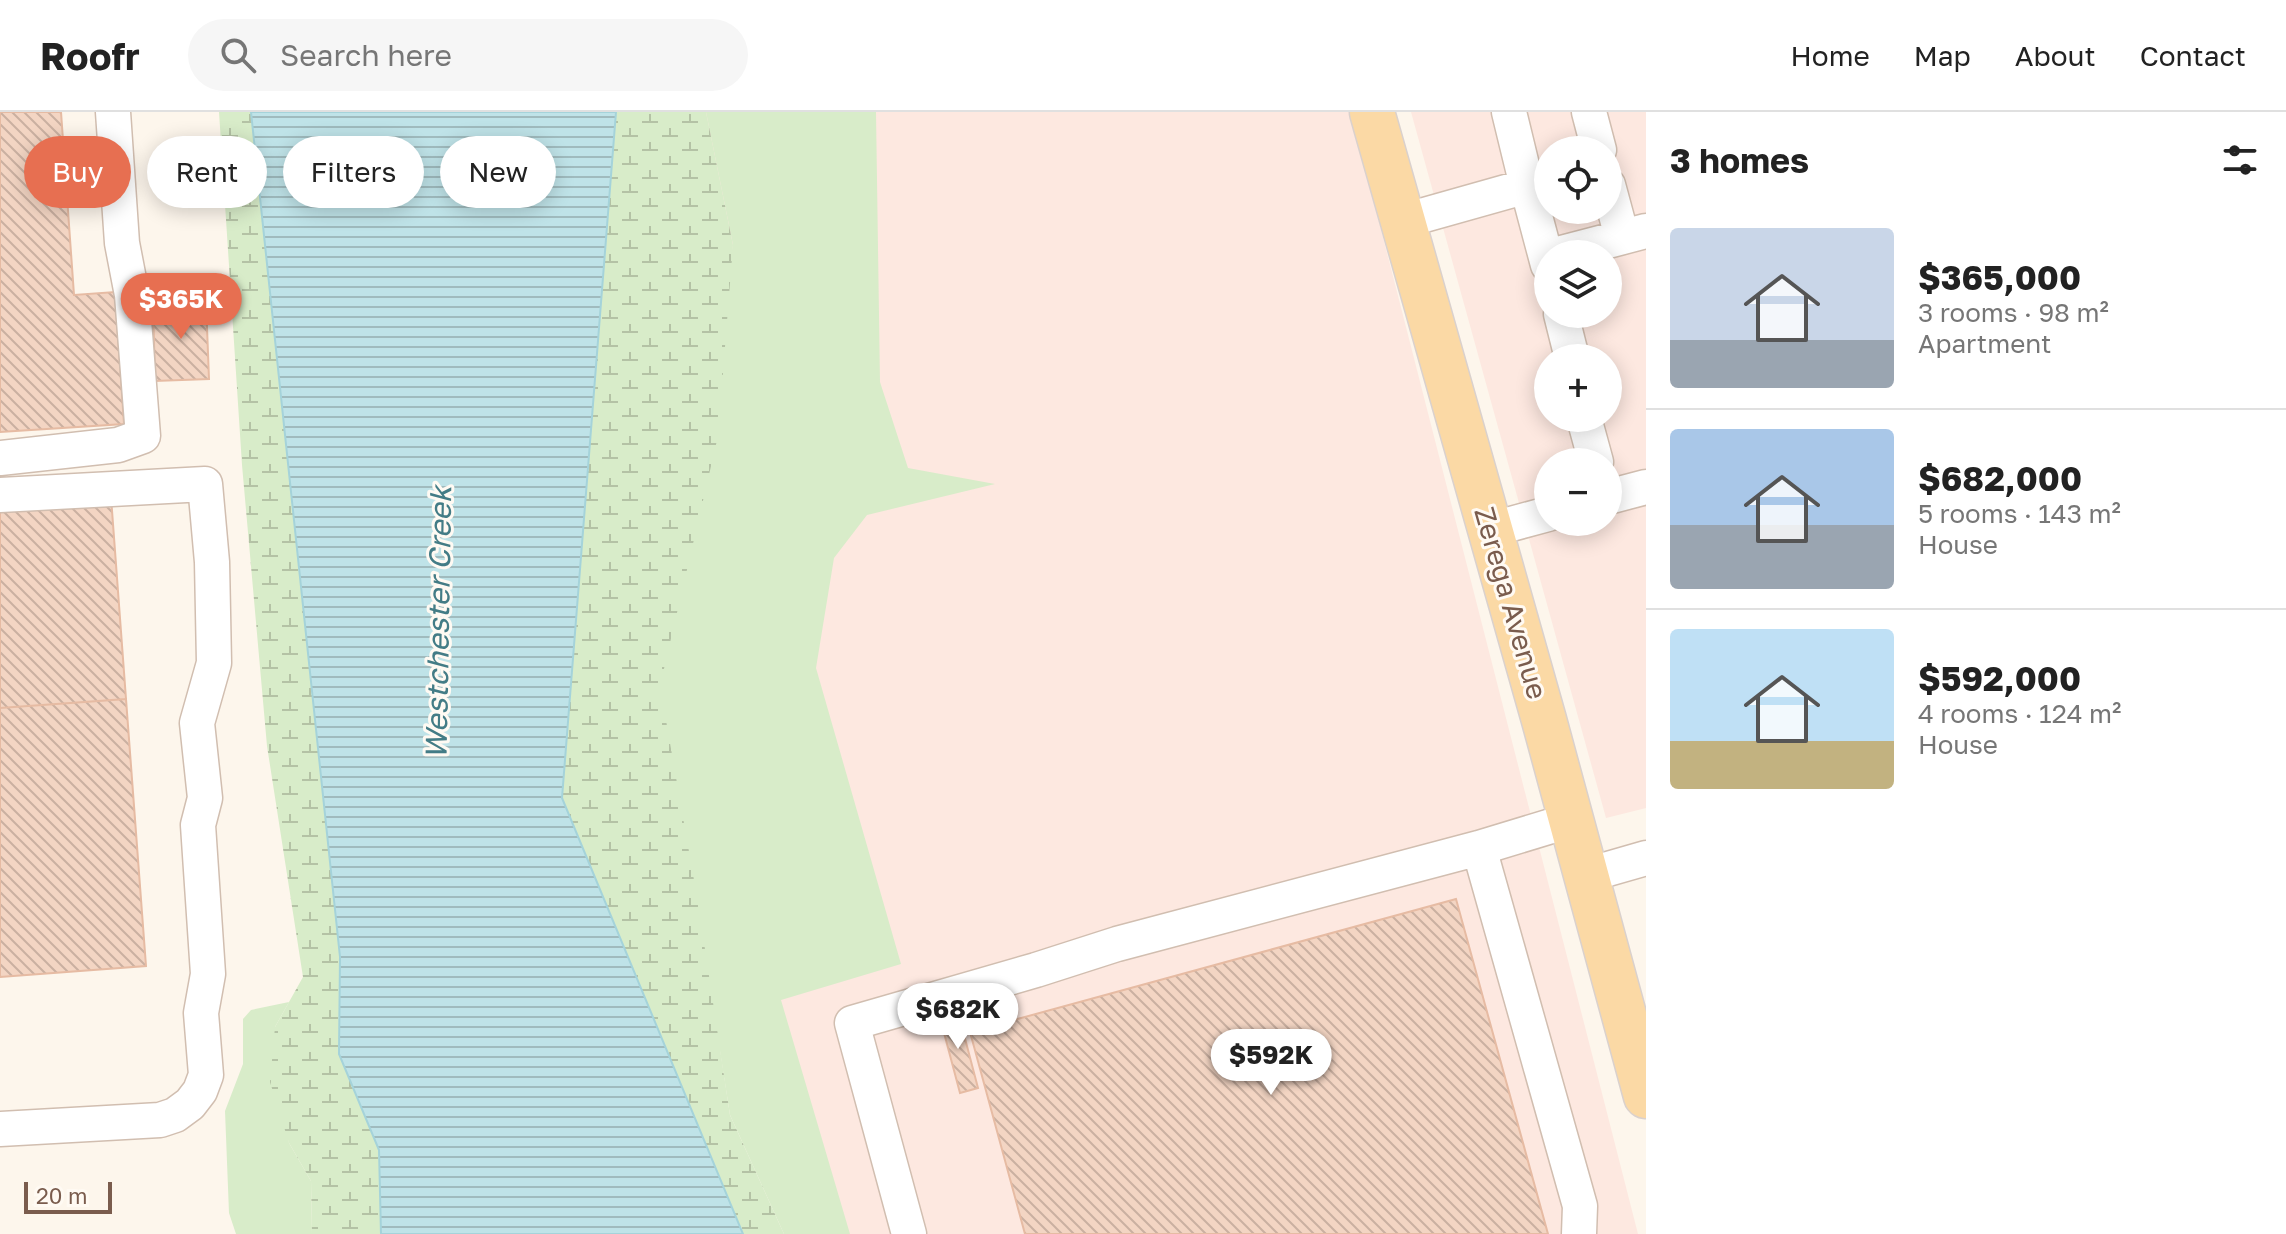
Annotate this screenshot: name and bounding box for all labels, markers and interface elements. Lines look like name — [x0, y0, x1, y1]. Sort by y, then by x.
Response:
search box — [188, 19, 748, 91]
text: Roofr — [40, 33, 140, 78]
icon: search — [216, 33, 260, 77]
text: Search here — [280, 37, 452, 73]
text: Home — [1791, 39, 1870, 72]
text: Map — [1914, 39, 1971, 72]
text: About — [2015, 39, 2096, 72]
text: Contact — [2140, 39, 2246, 72]
chip: Buy — [24, 136, 131, 208]
chip: Rent — [147, 136, 267, 208]
chip: Filters — [283, 136, 424, 208]
chip: New — [440, 136, 556, 208]
map controls — [1534, 136, 1622, 536]
button: locate — [1534, 136, 1622, 224]
icon: filters — [2218, 138, 2262, 182]
text: 3 homes — [1670, 140, 1809, 180]
button: layers — [1534, 240, 1622, 328]
text: $365,000 — [1918, 257, 2081, 297]
icon: home — [1734, 260, 1830, 356]
pin: $365K — [125, 273, 237, 341]
text: $365K — [139, 283, 223, 314]
text: 3 rooms · 98 m² — [1918, 297, 2109, 328]
text: Apartment — [1918, 328, 2051, 359]
button: + — [1534, 344, 1622, 432]
button: − — [1534, 448, 1622, 536]
text: $682,000 — [1918, 458, 2082, 498]
icon: home — [1734, 461, 1830, 557]
water label: Westchester Creek — [418, 483, 458, 760]
text: 5 rooms · 143 m² — [1918, 498, 2121, 529]
street label: Zerega Avenue — [1468, 503, 1555, 703]
text: House — [1918, 529, 1998, 560]
text: $592,000 — [1918, 658, 2081, 698]
icon: home — [1734, 661, 1830, 757]
text: 4 rooms · 124 m² — [1918, 698, 2121, 729]
text: House — [1918, 729, 1998, 760]
pin: $682K — [902, 983, 1014, 1051]
text: $682K — [915, 993, 1001, 1024]
pin: $592K — [1215, 1029, 1327, 1097]
text: $592K — [1229, 1039, 1313, 1070]
scale bar — [24, 1178, 112, 1214]
text: 20 m — [36, 1182, 87, 1209]

